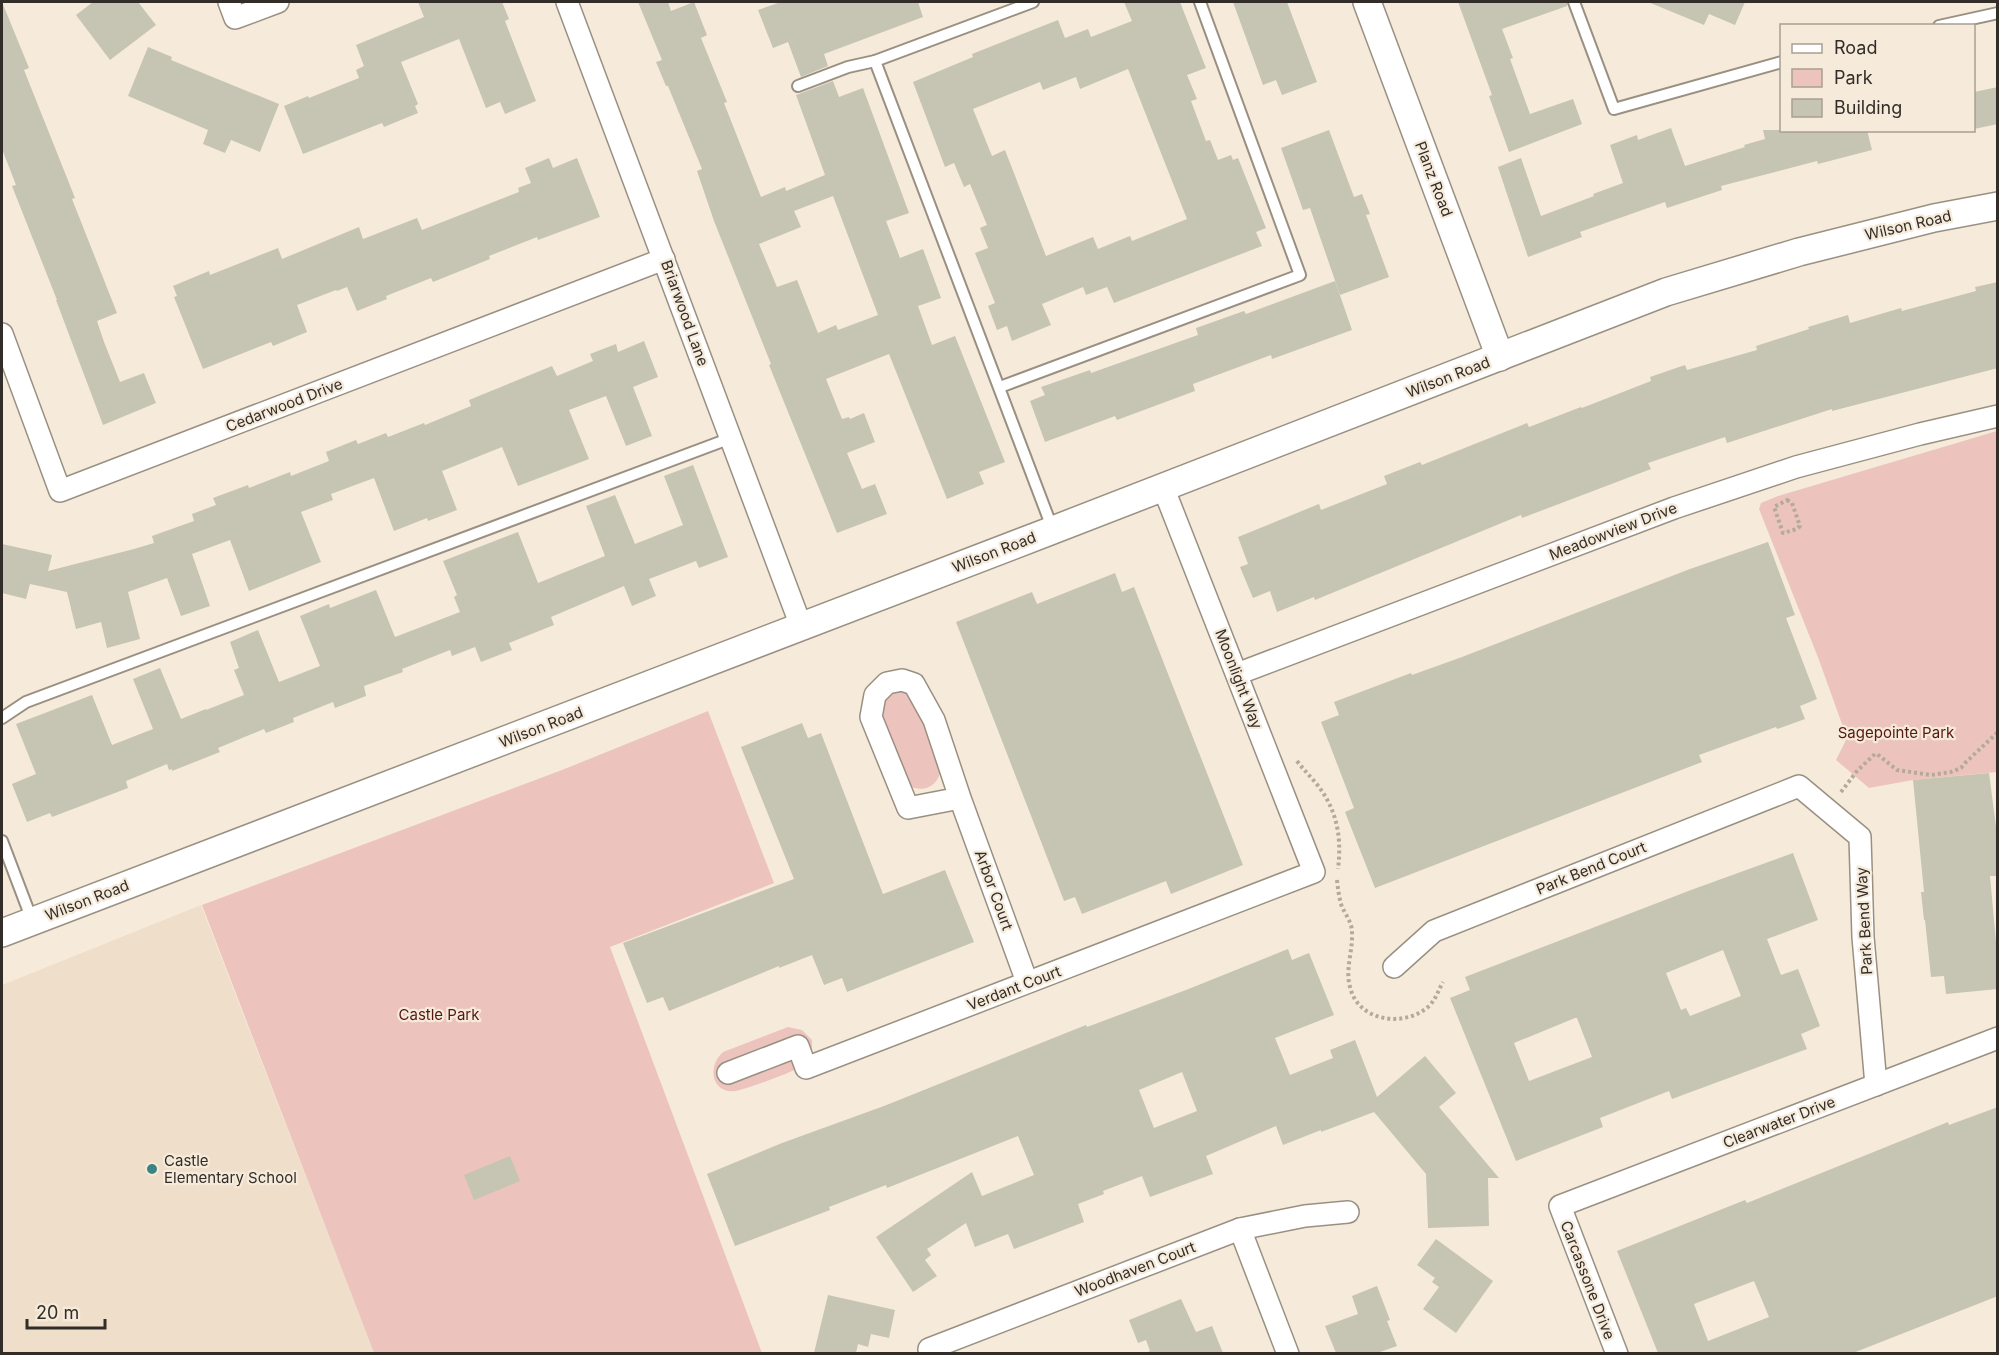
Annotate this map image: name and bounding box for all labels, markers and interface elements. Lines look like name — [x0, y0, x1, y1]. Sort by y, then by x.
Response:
legend — [1780, 24, 1975, 132]
text: Road — [1834, 37, 1877, 58]
text: Park — [1834, 67, 1873, 88]
text: Building — [1834, 97, 1902, 118]
street label: Planz Road — [1411, 139, 1457, 219]
street label: Wilson Road — [1863, 206, 1953, 244]
street label: Briarwood Lane — [657, 257, 713, 369]
street label: Wilson Road — [1403, 352, 1493, 402]
street label: Cedarwood Drive — [223, 374, 345, 436]
street label: Meadowview Drive — [1546, 498, 1680, 564]
street label: Wilson Road — [949, 527, 1039, 577]
street label: Moonlight Way — [1211, 626, 1267, 732]
street label: Wilson Road — [496, 702, 586, 752]
park label: Sagepointe Park — [1838, 723, 1955, 742]
street label: Park Bend Court — [1533, 837, 1649, 899]
street label: Arbor Court — [971, 847, 1017, 933]
street label: Park Bend Way — [1852, 866, 1876, 975]
street label: Wilson Road — [42, 875, 132, 925]
street label: Verdant Court — [964, 961, 1064, 1015]
park label: Castle Park — [399, 1005, 480, 1024]
street label: Clearwater Drive — [1720, 1092, 1838, 1152]
place label: Castle Elementary School — [164, 1151, 297, 1187]
marker: Castle Elementary School — [145, 1162, 159, 1176]
street label: Carcassone Drive — [1557, 1218, 1619, 1342]
street label: Woodhaven Court — [1072, 1237, 1198, 1301]
scale bar — [27, 1292, 105, 1330]
text: 20 m — [36, 1302, 79, 1323]

